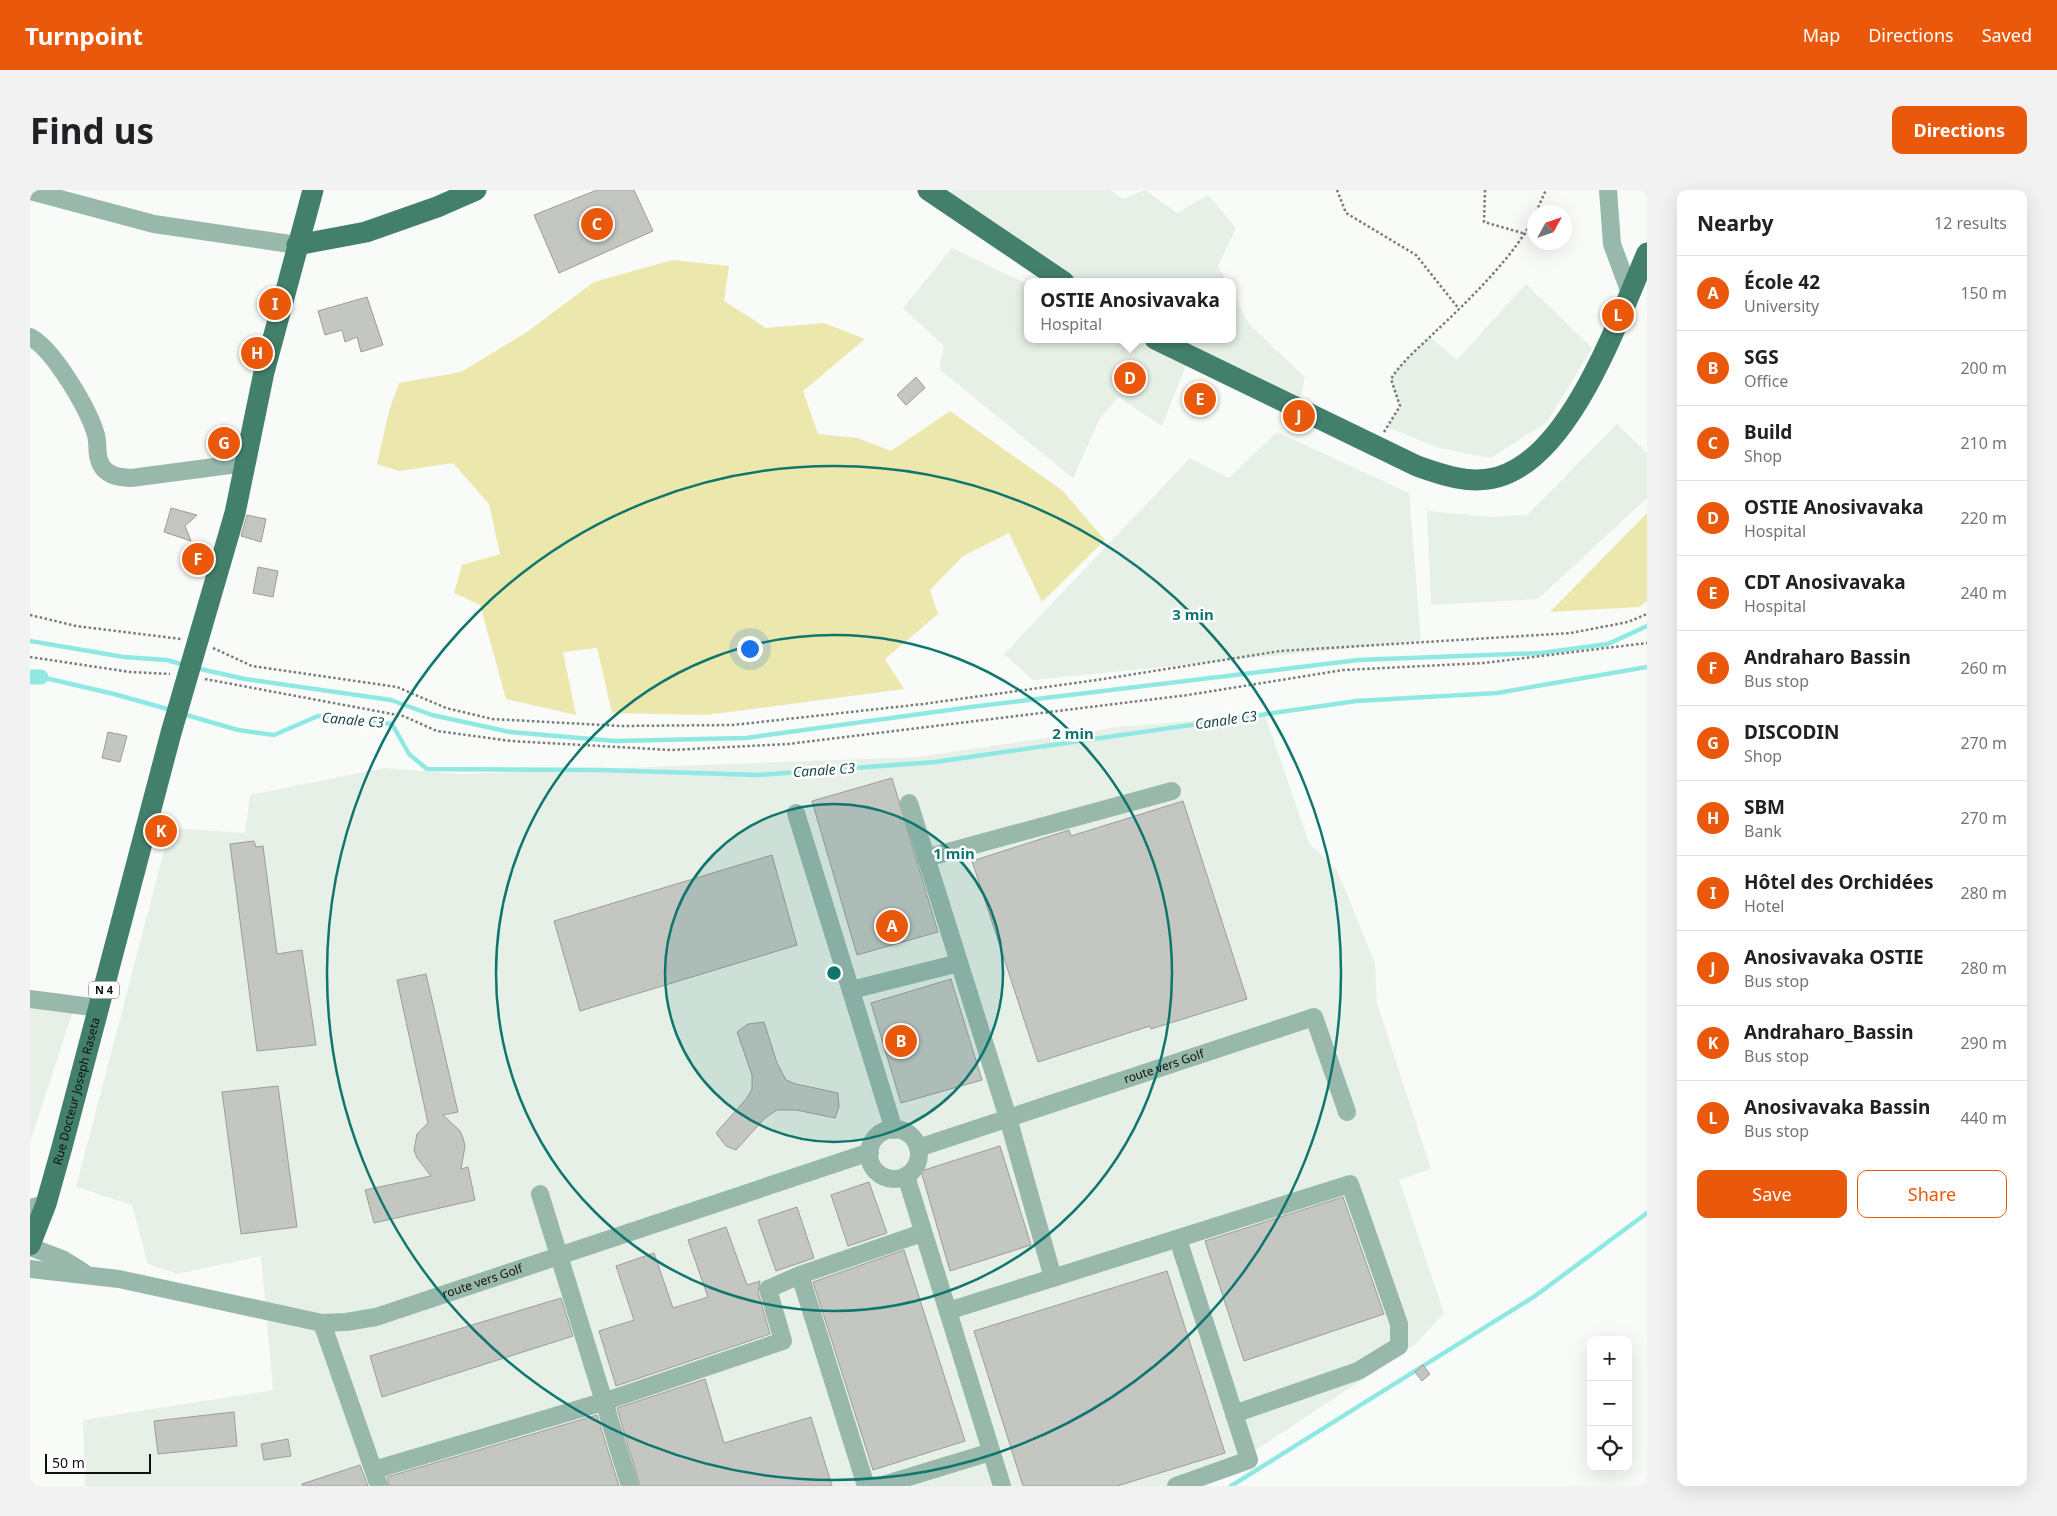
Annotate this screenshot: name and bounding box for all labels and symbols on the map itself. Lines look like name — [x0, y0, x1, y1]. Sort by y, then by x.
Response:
pin: C — [581, 205, 613, 243]
north arrow — [1527, 205, 1572, 250]
pin: I — [259, 285, 291, 323]
pin: L — [1602, 296, 1634, 334]
pin: H — [241, 334, 273, 372]
pin: D — [1114, 359, 1146, 397]
pin: E — [1184, 380, 1216, 418]
pin: J — [1283, 397, 1315, 435]
pin: G — [208, 424, 240, 462]
pin: F — [182, 540, 214, 578]
text: 3 min — [1172, 604, 1214, 624]
your location — [737, 636, 763, 662]
water label: Canale C3 — [1194, 706, 1258, 733]
water label: Canale C3 — [321, 707, 385, 732]
text: 2 min — [1052, 723, 1094, 743]
water label: Canale C3 — [792, 758, 856, 781]
pin: K — [145, 812, 177, 850]
text: 1 min — [933, 843, 975, 863]
pin: A — [876, 907, 908, 945]
centre of rings — [825, 964, 843, 982]
road number: N 4 — [89, 982, 119, 998]
street label: Rue Docteur Joseph Raseta — [48, 1015, 104, 1167]
pin: B — [885, 1022, 917, 1060]
street label: route vers Golf — [1121, 1045, 1207, 1087]
street label: route vers Golf — [440, 1259, 526, 1302]
scale bar — [45, 1451, 151, 1474]

